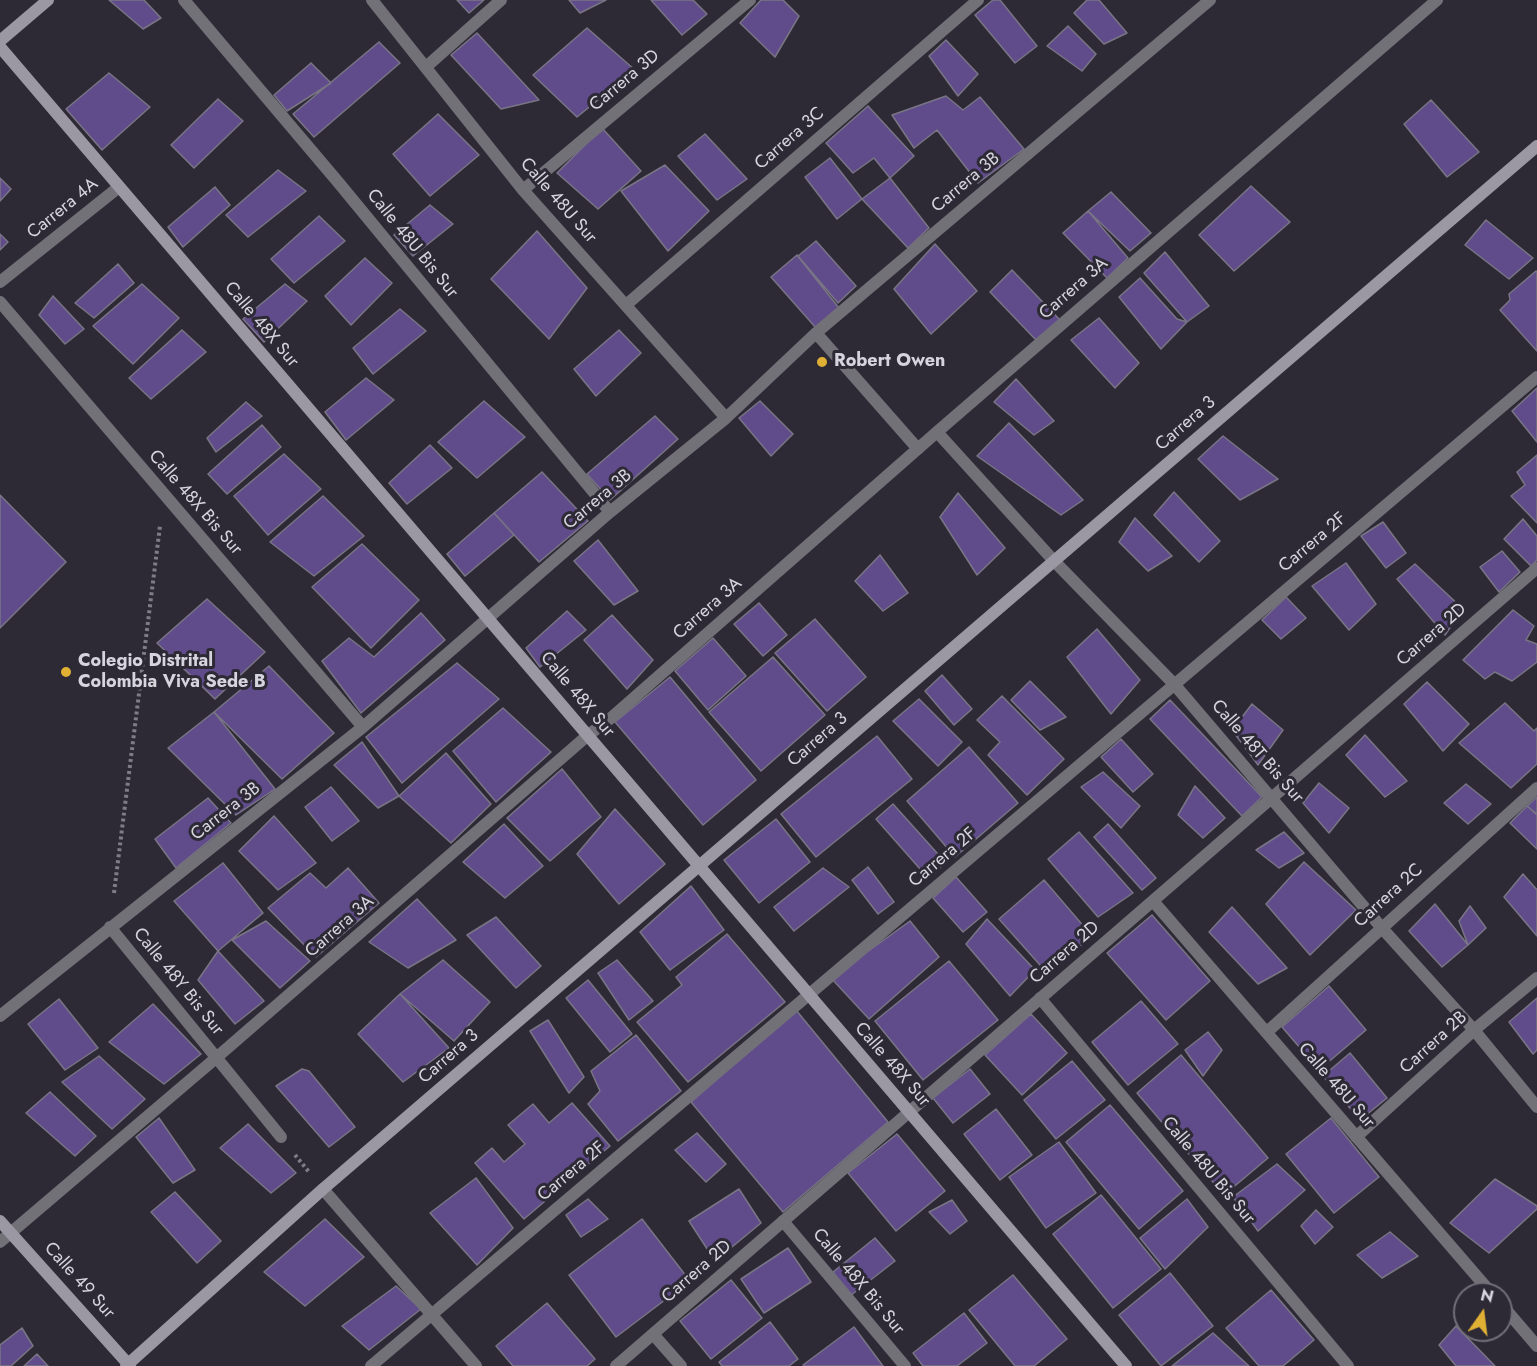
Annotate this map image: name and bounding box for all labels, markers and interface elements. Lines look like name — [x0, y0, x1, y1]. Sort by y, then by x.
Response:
street label: Carrera 3D — [586, 46, 664, 116]
street label: Carrera 3C — [751, 103, 829, 175]
street label: Carrera 3B — [927, 148, 1005, 218]
street label: Calle 48U Sur — [515, 154, 601, 248]
street label: Carrera 4A — [23, 174, 103, 244]
street label: Calle 48U Bis Sur — [362, 185, 462, 303]
street label: Carrera 3A — [1035, 253, 1113, 325]
street label: Calle 48X Sur — [219, 278, 303, 372]
place label: Robert Owen — [834, 351, 945, 373]
marker: Robert Owen — [815, 355, 829, 369]
street label: Carrera 3 — [1152, 392, 1220, 456]
street label: Calle 48X Bis Sur — [143, 446, 247, 560]
street label: Carrera 3B — [559, 465, 637, 535]
street label: Carrera 2F — [1275, 508, 1351, 578]
street label: Carrera 3A — [669, 573, 747, 645]
street label: Carrera 2D — [1393, 599, 1471, 671]
street label: Calle 48X Sur — [535, 648, 619, 742]
place label: Colegio Distrital Colombia Viva Sede B — [78, 651, 266, 694]
marker: Colegio Distrital Colombia Viva Sede B — [59, 665, 73, 679]
street label: Calle 48T Bis Sur — [1206, 696, 1308, 808]
street label: Carrera 3 — [784, 708, 852, 772]
street label: Carrera 3B — [187, 778, 265, 846]
street label: Carrera 2F — [905, 823, 981, 893]
street label: Carrera 2C — [1350, 859, 1428, 933]
street label: Carrera 3A — [301, 891, 379, 963]
street label: Carrera 2D — [1026, 917, 1104, 989]
street label: Calle 48Y Bis Sur — [128, 924, 228, 1040]
street label: Carrera 2B — [1396, 1007, 1472, 1079]
street label: Calle 48X Sur — [849, 1018, 935, 1112]
street label: Carrera 3 — [415, 1025, 483, 1089]
street label: Calle 48U Sur — [1293, 1039, 1379, 1133]
street label: Calle 48U Bis Sur — [1157, 1113, 1259, 1229]
street label: Carrera 2F — [534, 1137, 610, 1207]
street label: Calle 48X Bis Sur — [807, 1224, 909, 1340]
street label: Carrera 2D — [658, 1236, 736, 1308]
street label: Calle 49 Sur — [39, 1238, 119, 1324]
north arrow — [1453, 1282, 1513, 1342]
text: N — [1478, 1283, 1496, 1309]

